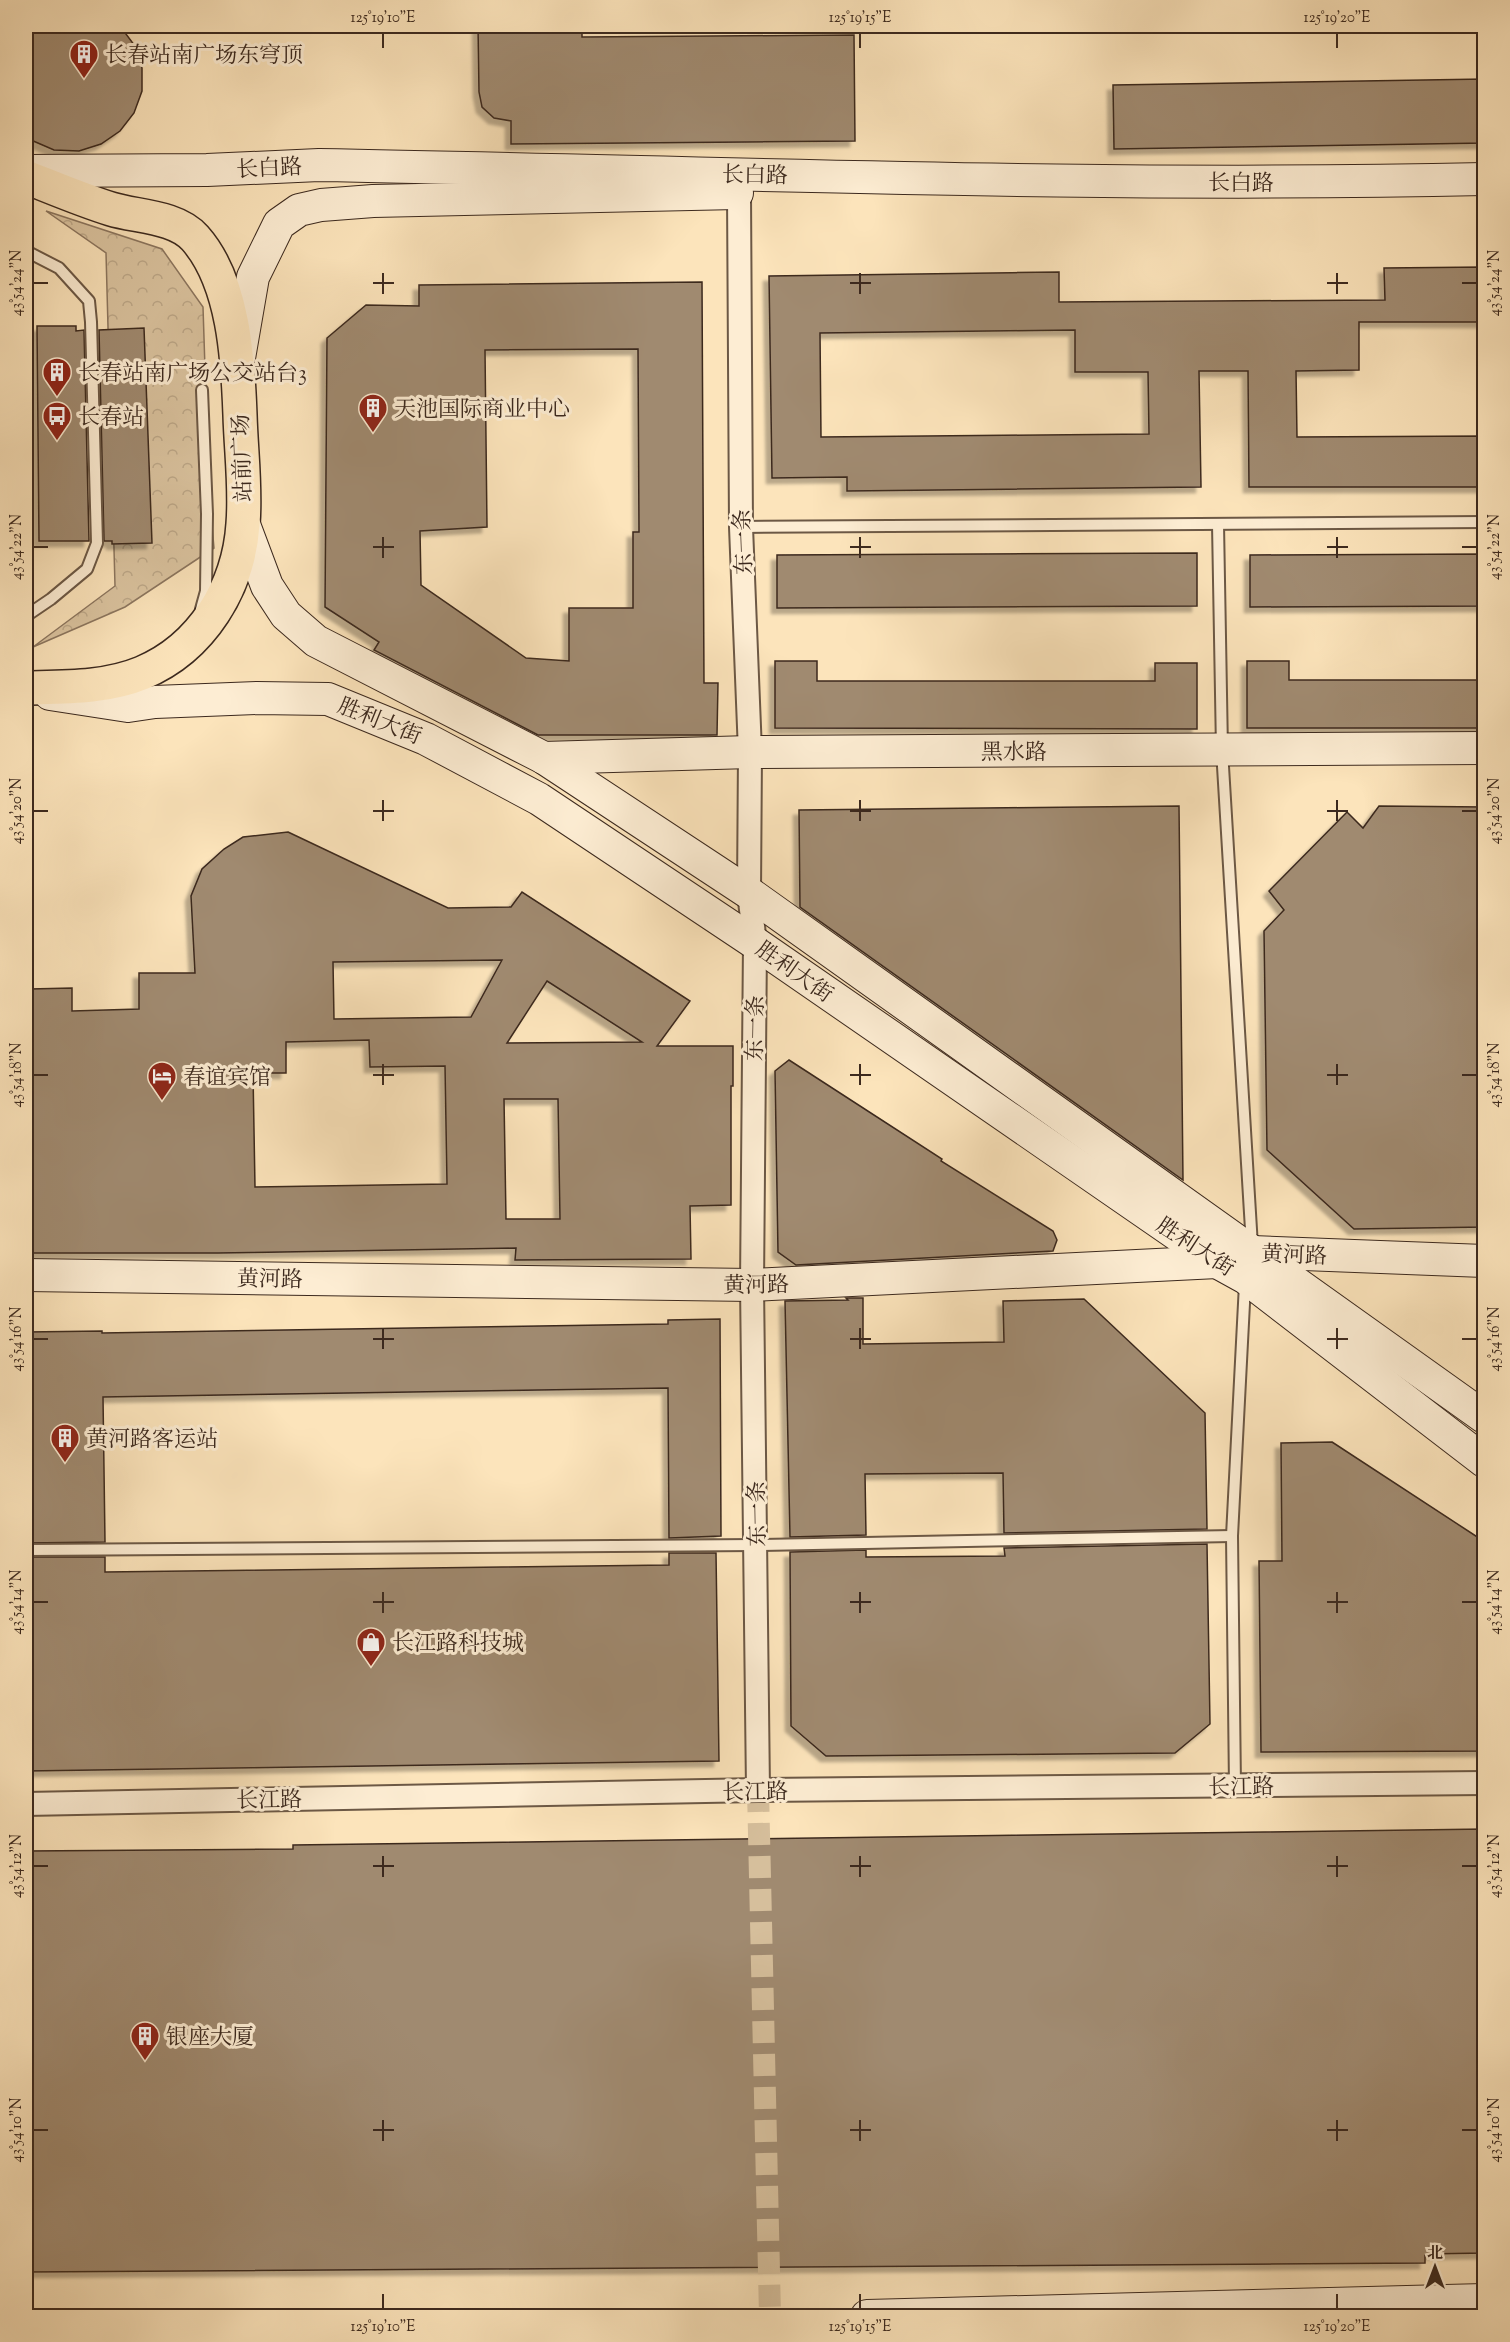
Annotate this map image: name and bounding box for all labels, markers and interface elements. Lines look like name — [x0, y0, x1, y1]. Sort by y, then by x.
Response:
text: 125°19'10"E — [351, 8, 415, 29]
text: 125°19'15"E — [829, 8, 891, 29]
text: 125°19'20"E — [1304, 8, 1370, 29]
building icon: 长春站南广场东穹顶 — [68, 38, 100, 80]
place label: 长春站南广场东穹顶 — [105, 41, 303, 73]
street label: 长白路 — [235, 152, 303, 188]
street label: 长白路 — [722, 160, 788, 194]
street label: 长白路 — [1208, 169, 1274, 201]
text: 43°54'24"N — [7, 250, 28, 316]
text: 43°54'24"N — [1485, 250, 1506, 316]
building icon: 长春站南广场公交站台3 — [41, 356, 73, 398]
place label: 长春站南广场公交站台3 — [78, 359, 307, 391]
building icon: 天池国际商业中心 — [357, 392, 389, 434]
place label: 天池国际商业中心 — [394, 395, 570, 427]
bus stop icon: 长春站 — [41, 400, 73, 442]
place label: 长春站 — [78, 403, 144, 435]
street label: 站前广场 — [226, 413, 262, 502]
street label: 东一条 — [728, 508, 762, 575]
text: 43°54'22"N — [7, 514, 28, 580]
text: 43°54'22"N — [1485, 514, 1506, 580]
street label: 胜利大街 — [332, 691, 426, 754]
street label: 黑水路 — [981, 738, 1047, 770]
text: 43°54'20"N — [7, 778, 28, 844]
text: 43°54'20"N — [1485, 778, 1506, 844]
street label: 胜利大街 — [748, 935, 839, 1012]
street label: 东一条 — [740, 995, 774, 1061]
text: 43°54'18"N — [7, 1043, 28, 1107]
text: 43°54'18"N — [1485, 1043, 1506, 1107]
hotel icon: 春谊宾馆 — [146, 1060, 178, 1102]
place label: 春谊宾馆 — [183, 1063, 271, 1095]
street label: 胜利大街 — [1149, 1211, 1240, 1286]
street label: 黄河路 — [1260, 1240, 1327, 1274]
street label: 黄河路 — [237, 1264, 303, 1298]
street label: 黄河路 — [723, 1270, 789, 1304]
text: 43°54'16"N — [7, 1307, 28, 1371]
text: 43°54'16"N — [1485, 1307, 1506, 1371]
building icon: 黄河路客运站 — [49, 1422, 81, 1464]
place label: 黄河路客运站 — [86, 1425, 218, 1457]
street label: 东一条 — [742, 1481, 776, 1547]
text: 43°54'14"N — [7, 1570, 28, 1634]
text: 43°54'14"N — [1485, 1570, 1506, 1634]
shop icon: 长江路科技城 — [355, 1626, 387, 1668]
place label: 长江路科技城 — [392, 1629, 524, 1661]
street label: 长江路 — [1208, 1772, 1274, 1806]
street label: 长江路 — [722, 1777, 788, 1811]
street label: 长江路 — [236, 1785, 302, 1819]
text: 43°54'12"N — [7, 1834, 28, 1898]
text: 43°54'12"N — [1485, 1834, 1506, 1898]
building icon: 银座大厦 — [129, 2020, 161, 2062]
place label: 银座大厦 — [166, 2023, 254, 2055]
text: 43°54'10"N — [7, 2098, 28, 2162]
text: 43°54'10"N — [1485, 2098, 1506, 2162]
north arrow — [1405, 2237, 1465, 2297]
text: 北 — [1427, 2243, 1443, 2266]
text: 125°19'10"E — [351, 2317, 415, 2338]
text: 125°19'15"E — [829, 2317, 891, 2338]
text: 125°19'20"E — [1304, 2317, 1370, 2338]

